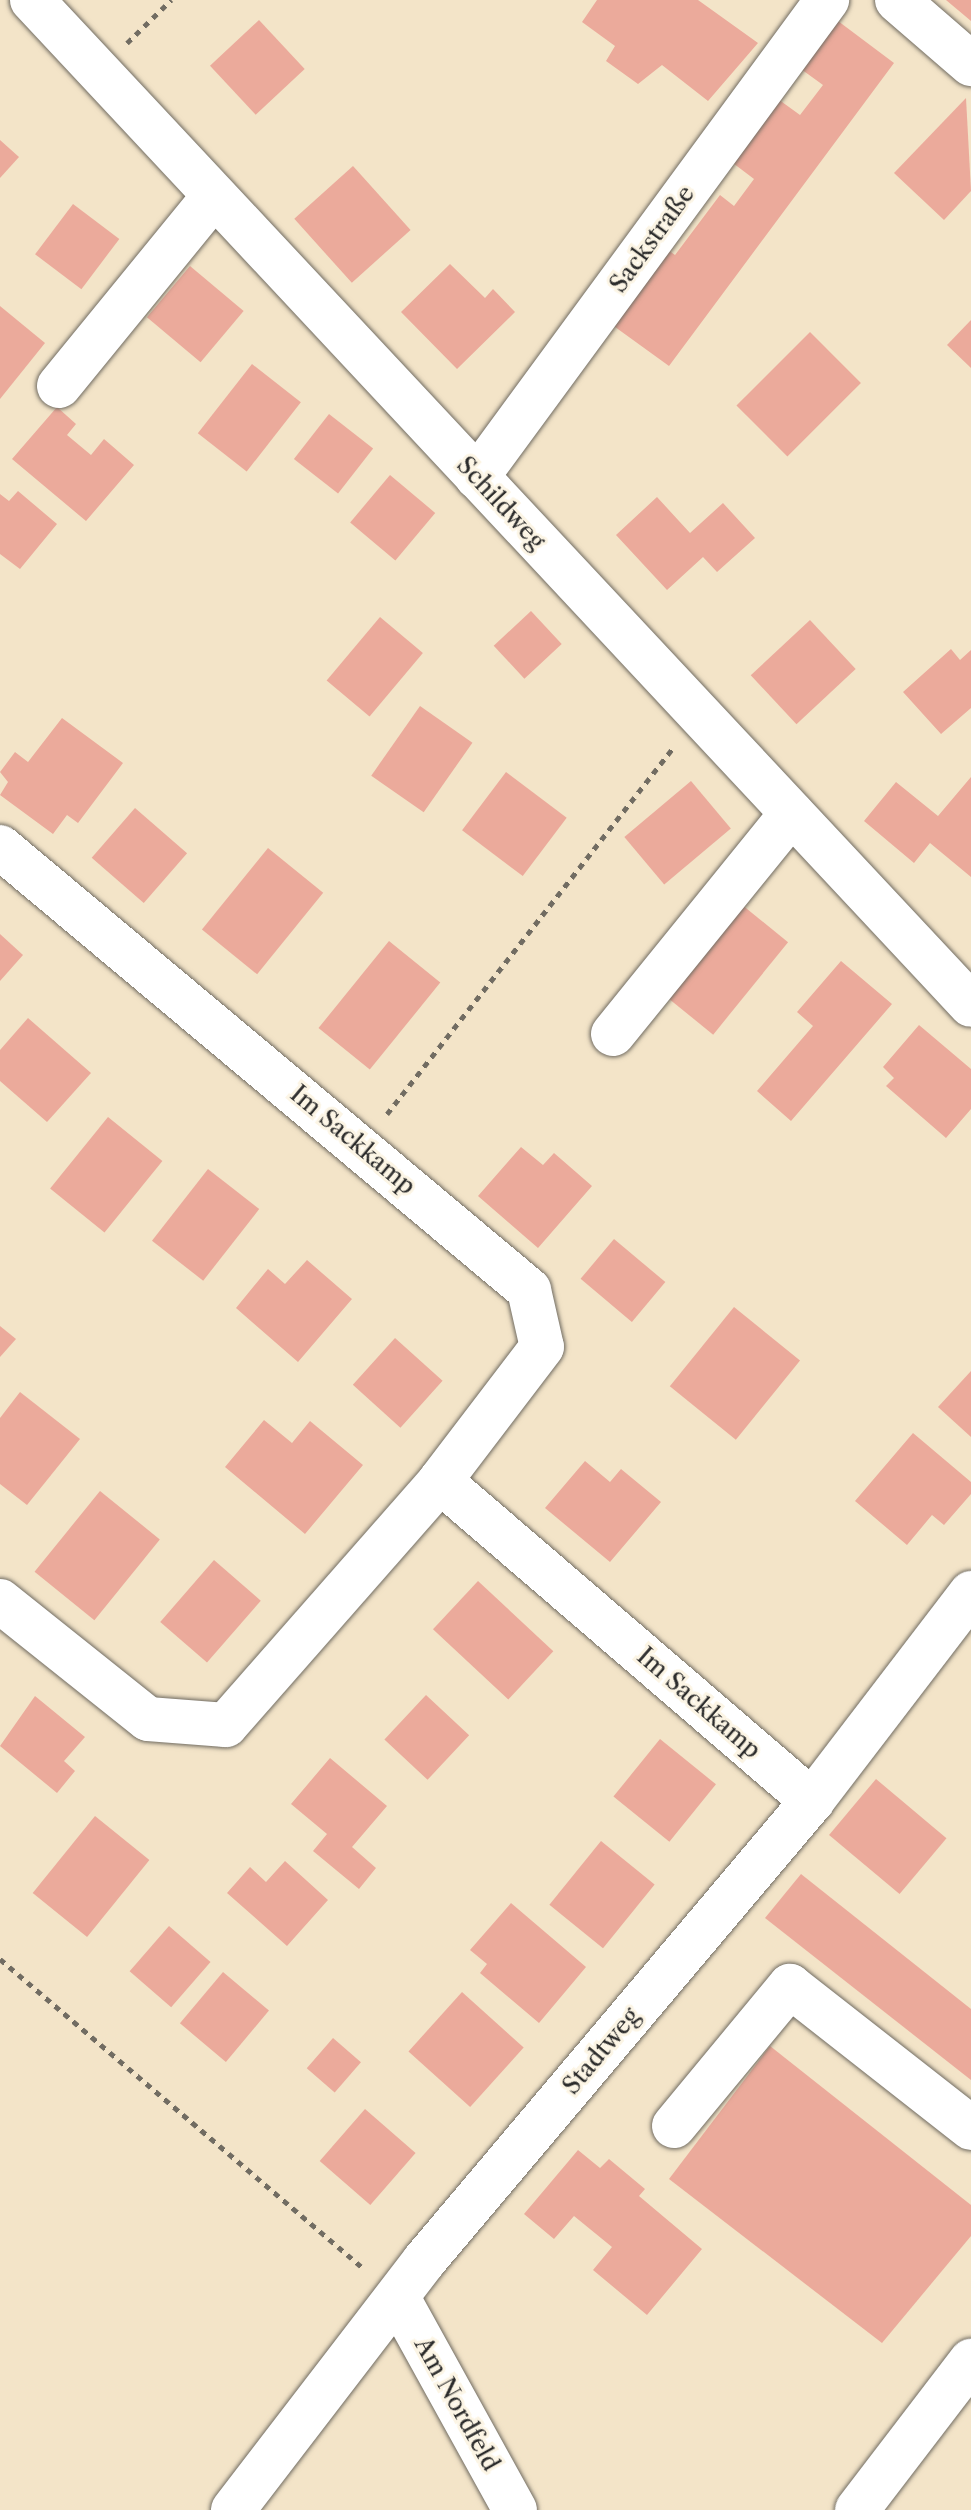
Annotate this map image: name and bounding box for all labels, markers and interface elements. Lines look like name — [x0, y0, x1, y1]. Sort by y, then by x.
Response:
street label: Sackstraße — [604, 180, 700, 298]
street label: Schildweg — [451, 451, 551, 555]
street label: Im Sackkamp — [285, 1079, 421, 1201]
street label: Im Sackkamp — [631, 1642, 767, 1764]
street label: Stadtweg — [557, 2002, 645, 2100]
street label: Am Nordfeld — [408, 2332, 506, 2476]

